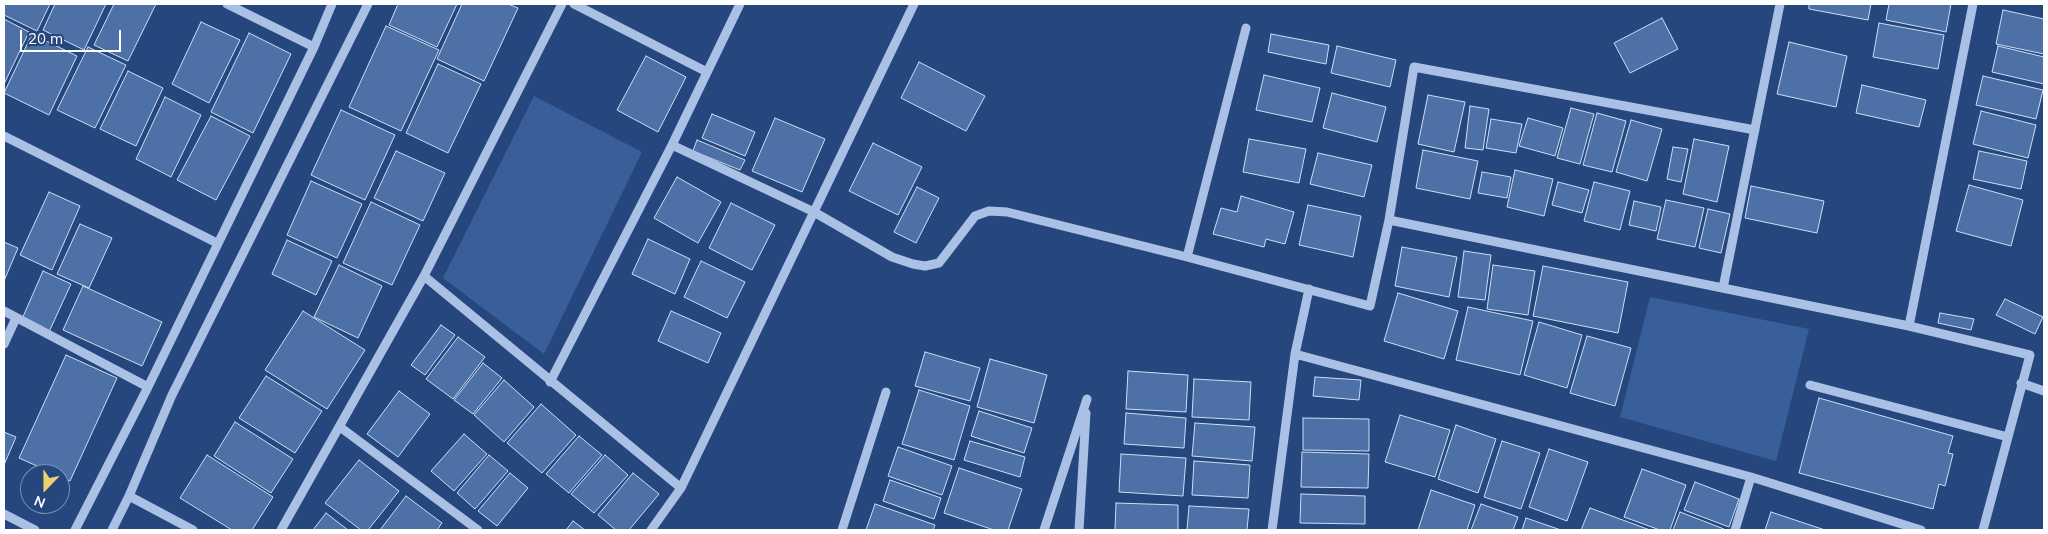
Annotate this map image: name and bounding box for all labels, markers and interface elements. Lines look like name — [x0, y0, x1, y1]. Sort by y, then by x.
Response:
scale bar — [22, 20, 124, 52]
text: 20 m — [28, 29, 63, 48]
north arrow — [20, 464, 70, 514]
text: N — [31, 492, 48, 512]

